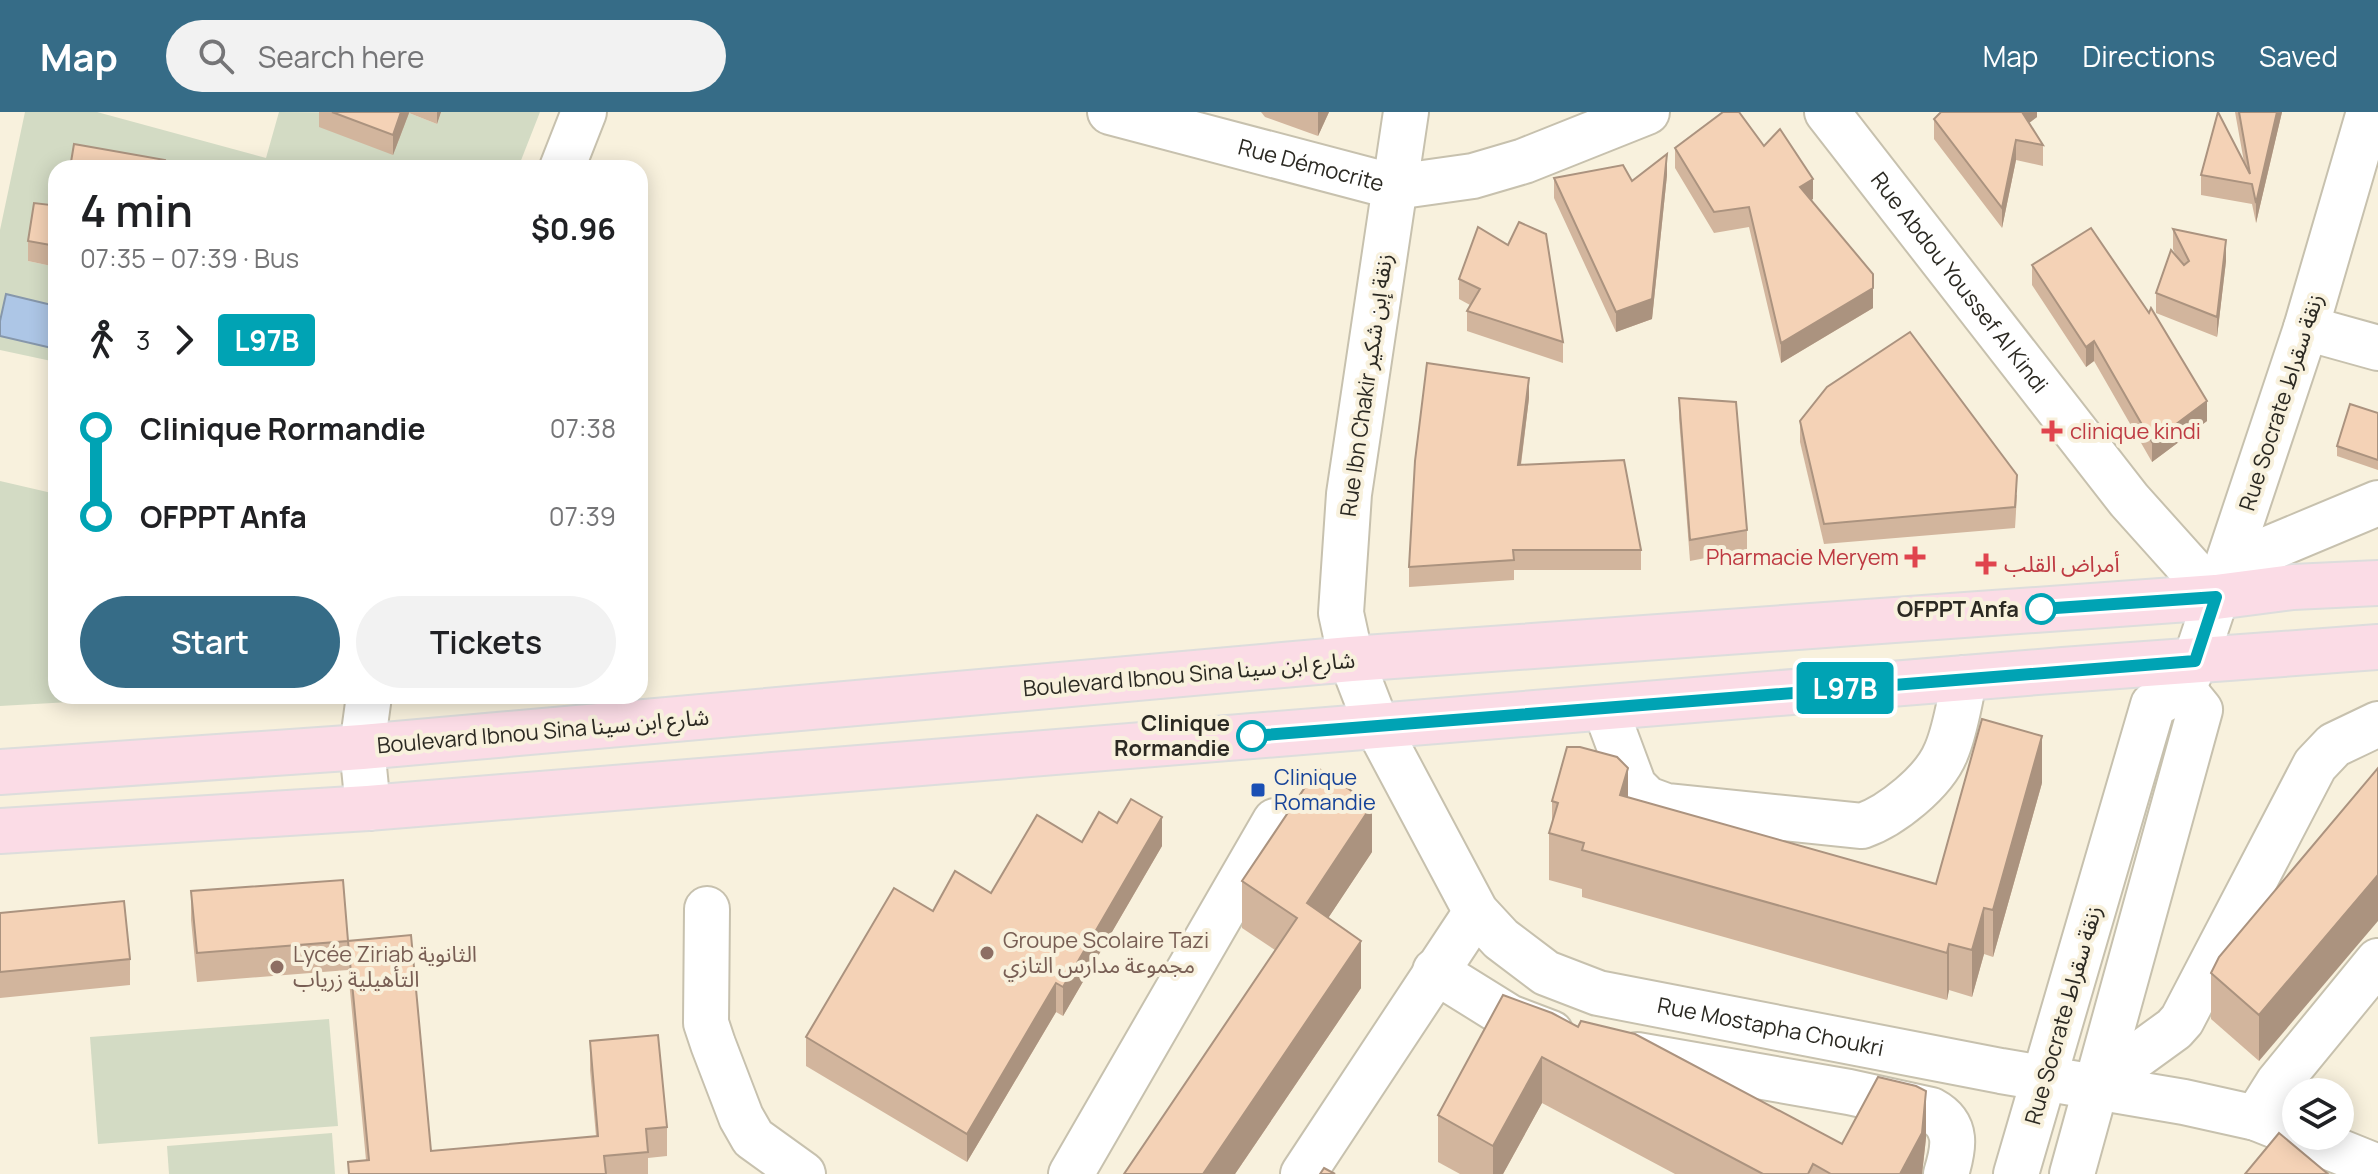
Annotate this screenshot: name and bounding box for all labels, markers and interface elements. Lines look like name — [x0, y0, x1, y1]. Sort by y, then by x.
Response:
search box — [166, 20, 726, 92]
text: Map — [40, 30, 118, 82]
icon: search — [194, 34, 238, 78]
text: Search here — [258, 36, 425, 77]
text: Map — [1983, 37, 2038, 75]
text: Directions — [2082, 37, 2215, 75]
text: Saved — [2259, 37, 2338, 75]
street label: Rue Démocrite — [1235, 131, 1387, 199]
street label: Rue Abdou Youssef Al Kindi — [1864, 166, 2055, 399]
text: 4 min — [80, 180, 193, 240]
text: $0.96 — [531, 208, 616, 249]
text: 07:35 – 07:39 · Bus — [80, 240, 299, 276]
street label: Rue Ibn Chakir زنقة إبن شكير — [1333, 251, 1399, 519]
street label: Rue Socrate زنقة سقراط — [2232, 290, 2330, 514]
icon: walk — [80, 318, 124, 362]
icon: forward — [162, 318, 206, 362]
text: L97B — [234, 321, 299, 359]
text: 3 — [136, 322, 150, 358]
text: Clinique Rormandie — [140, 408, 426, 449]
text: 07:38 — [550, 410, 616, 446]
place label: clinique kindi — [2070, 416, 2201, 446]
marker: clinique kindi — [2041, 420, 2063, 442]
text: OFPPT Anfa — [140, 496, 307, 537]
text: 07:39 — [549, 498, 616, 534]
place label: Pharmacie Meryem — [1706, 542, 1899, 572]
marker: Pharmacie Meryem — [1906, 548, 1924, 566]
place label: أمراض القلب — [2004, 549, 2120, 579]
marker: أمراض القلب — [1975, 553, 1997, 575]
place label: OFPPT Anfa — [1897, 594, 2019, 624]
marker: OFPPT Anfa — [2026, 594, 2056, 624]
button: Start — [80, 596, 340, 688]
button: Tickets — [356, 596, 616, 688]
street label: Boulevard Ibnou Sina شارع ابن سينا — [1022, 645, 1357, 705]
line badge: L97B — [1789, 662, 1901, 714]
text: L97B — [1813, 669, 1877, 707]
street label: Boulevard Ibnou Sina شارع ابن سينا — [376, 702, 711, 762]
place label: Clinique Rormandie — [1114, 708, 1230, 763]
marker: Clinique Rormandie — [1237, 721, 1267, 751]
place label: Clinique Romandie — [1274, 762, 1376, 817]
marker: Clinique Romandie — [1249, 781, 1267, 799]
street label: Rue Socrate زنقة سقراط — [2017, 902, 2109, 1128]
place label: Groupe Scolaire Tazi مجموعة مدارس التازي — [1003, 925, 1209, 982]
place label: Lycée Ziriab الثانوية التأهيلية زرياب — [293, 939, 477, 994]
marker: Groupe Scolaire Tazi مجموعة مدارس التازي — [978, 944, 996, 962]
marker: Lycée Ziriab الثانوية التأهيلية زرياب — [268, 958, 286, 976]
street label: Rue Mostapha Choukri — [1655, 990, 1886, 1063]
map controls — [2282, 1078, 2354, 1150]
button: layers — [2282, 1078, 2354, 1150]

